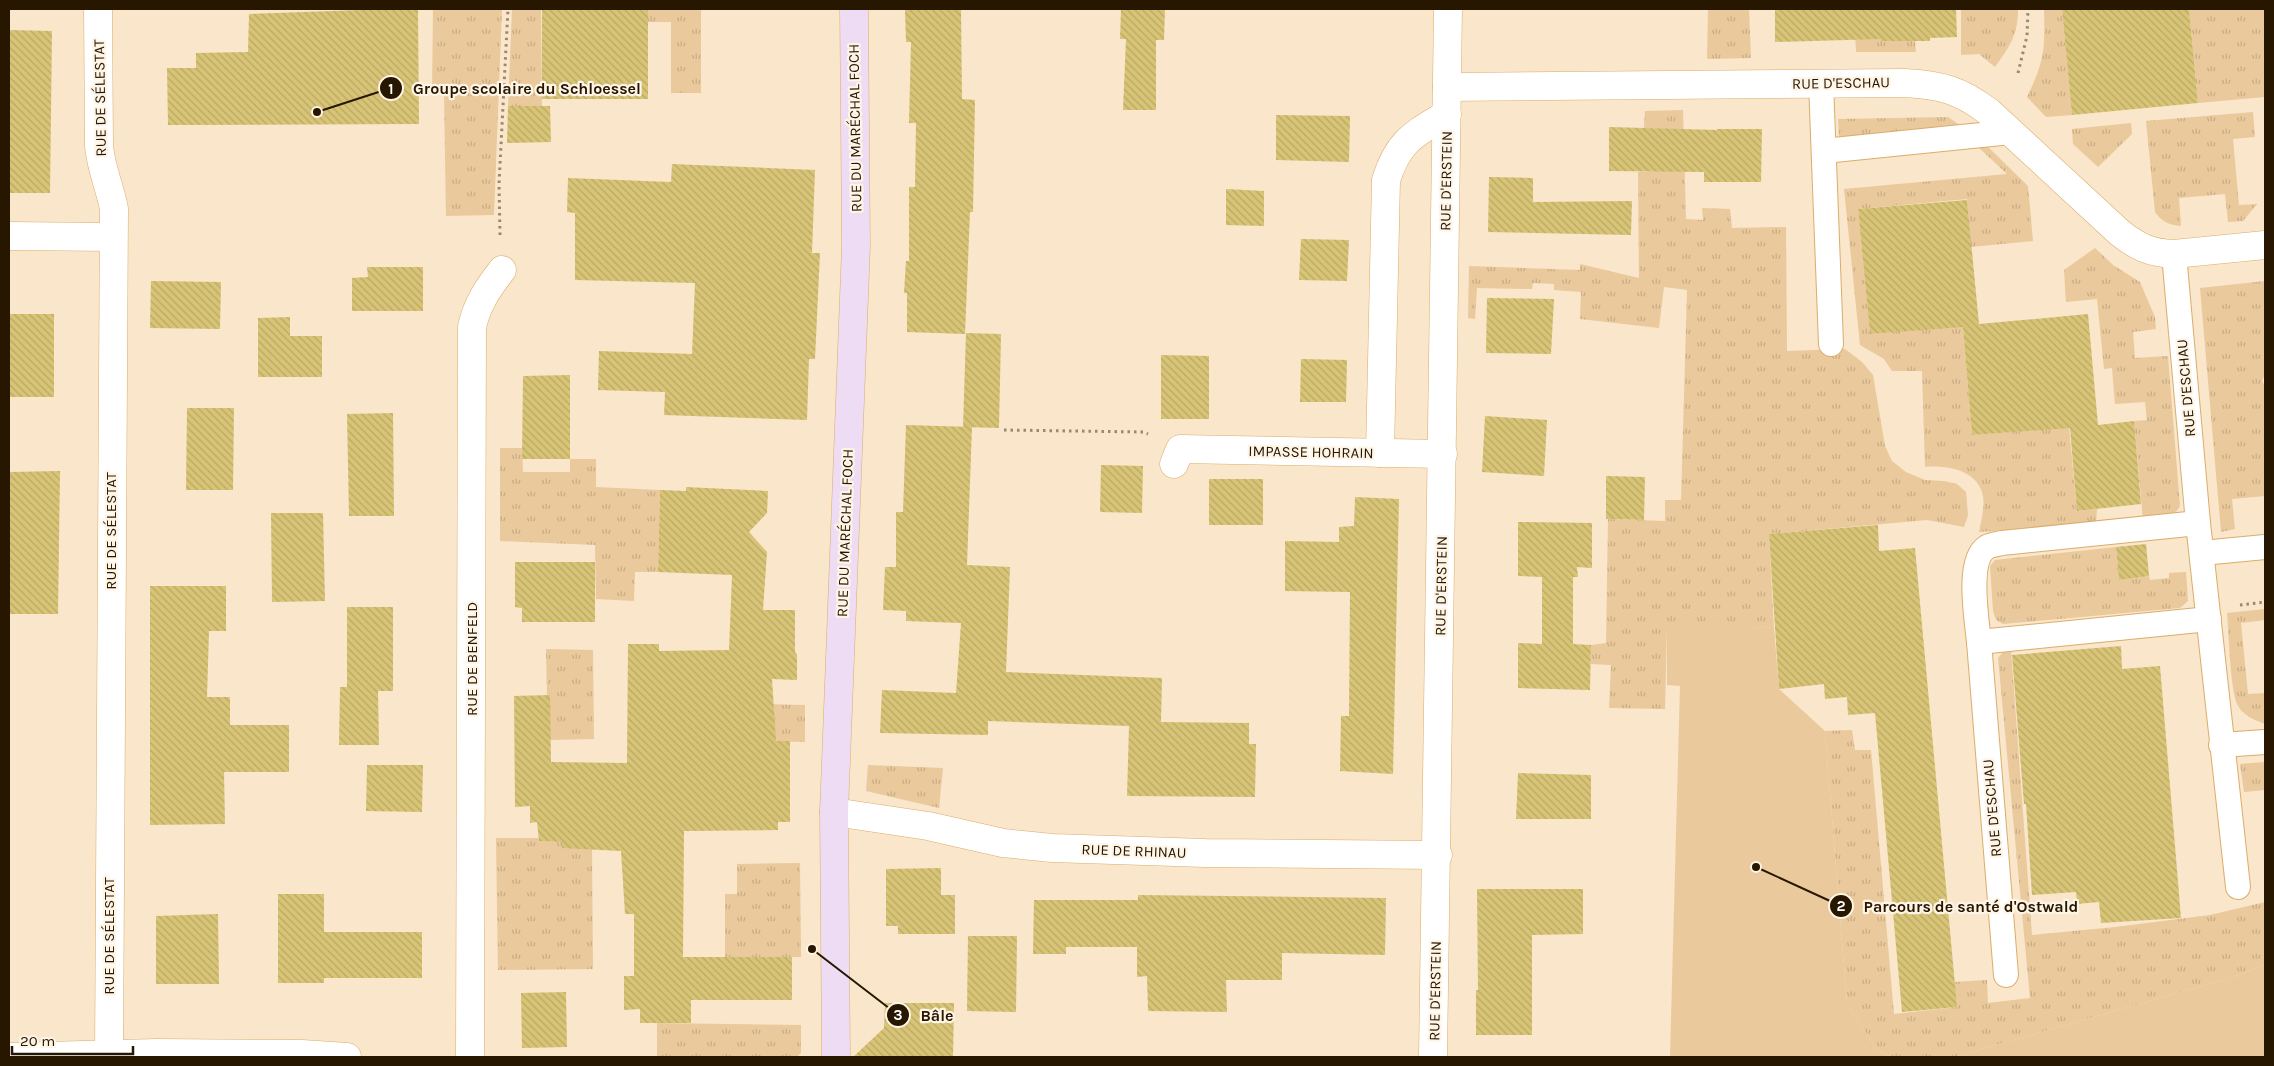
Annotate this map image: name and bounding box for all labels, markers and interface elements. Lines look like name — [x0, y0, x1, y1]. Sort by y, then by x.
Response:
street label: RUE DE SÉLESTAT — [90, 39, 110, 157]
street label: RUE DU MARÉCHAL FOCH — [845, 44, 865, 212]
callout: Groupe scolaire du Schloessel — [378, 73, 651, 104]
street label: RUE D'ESCHAU — [1792, 73, 1890, 93]
text: Groupe scolaire du Schloessel — [413, 79, 641, 98]
text: 1 — [388, 80, 394, 98]
street label: RUE D'ERSTEIN — [1436, 131, 1456, 231]
street label: RUE D'ESCHAU — [2173, 338, 2199, 438]
street label: IMPASSE HOHRAIN — [1248, 442, 1374, 462]
street label: RUE DU MARÉCHAL FOCH — [833, 449, 857, 617]
street label: RUE DE SÉLESTAT — [102, 472, 120, 590]
street label: RUE D'ERSTEIN — [1431, 536, 1451, 636]
street label: RUE DE BENFELD — [463, 602, 481, 716]
street label: RUE D'ESCHAU — [1979, 758, 2005, 858]
street label: RUE DE RHINAU — [1081, 840, 1187, 862]
street label: RUE DE SÉLESTAT — [100, 877, 118, 995]
callout: Parcours de santé d'Ostwald — [1828, 890, 2088, 921]
text: 2 — [1836, 897, 1846, 915]
text: Parcours de santé d'Ostwald — [1864, 897, 2078, 916]
street label: RUE D'ERSTEIN — [1425, 941, 1445, 1041]
callout: Bâle — [885, 1000, 963, 1031]
text: 3 — [893, 1006, 903, 1024]
text: Bâle — [920, 1006, 954, 1025]
scale bar — [12, 1024, 134, 1056]
text: 20 m — [20, 1032, 55, 1050]

